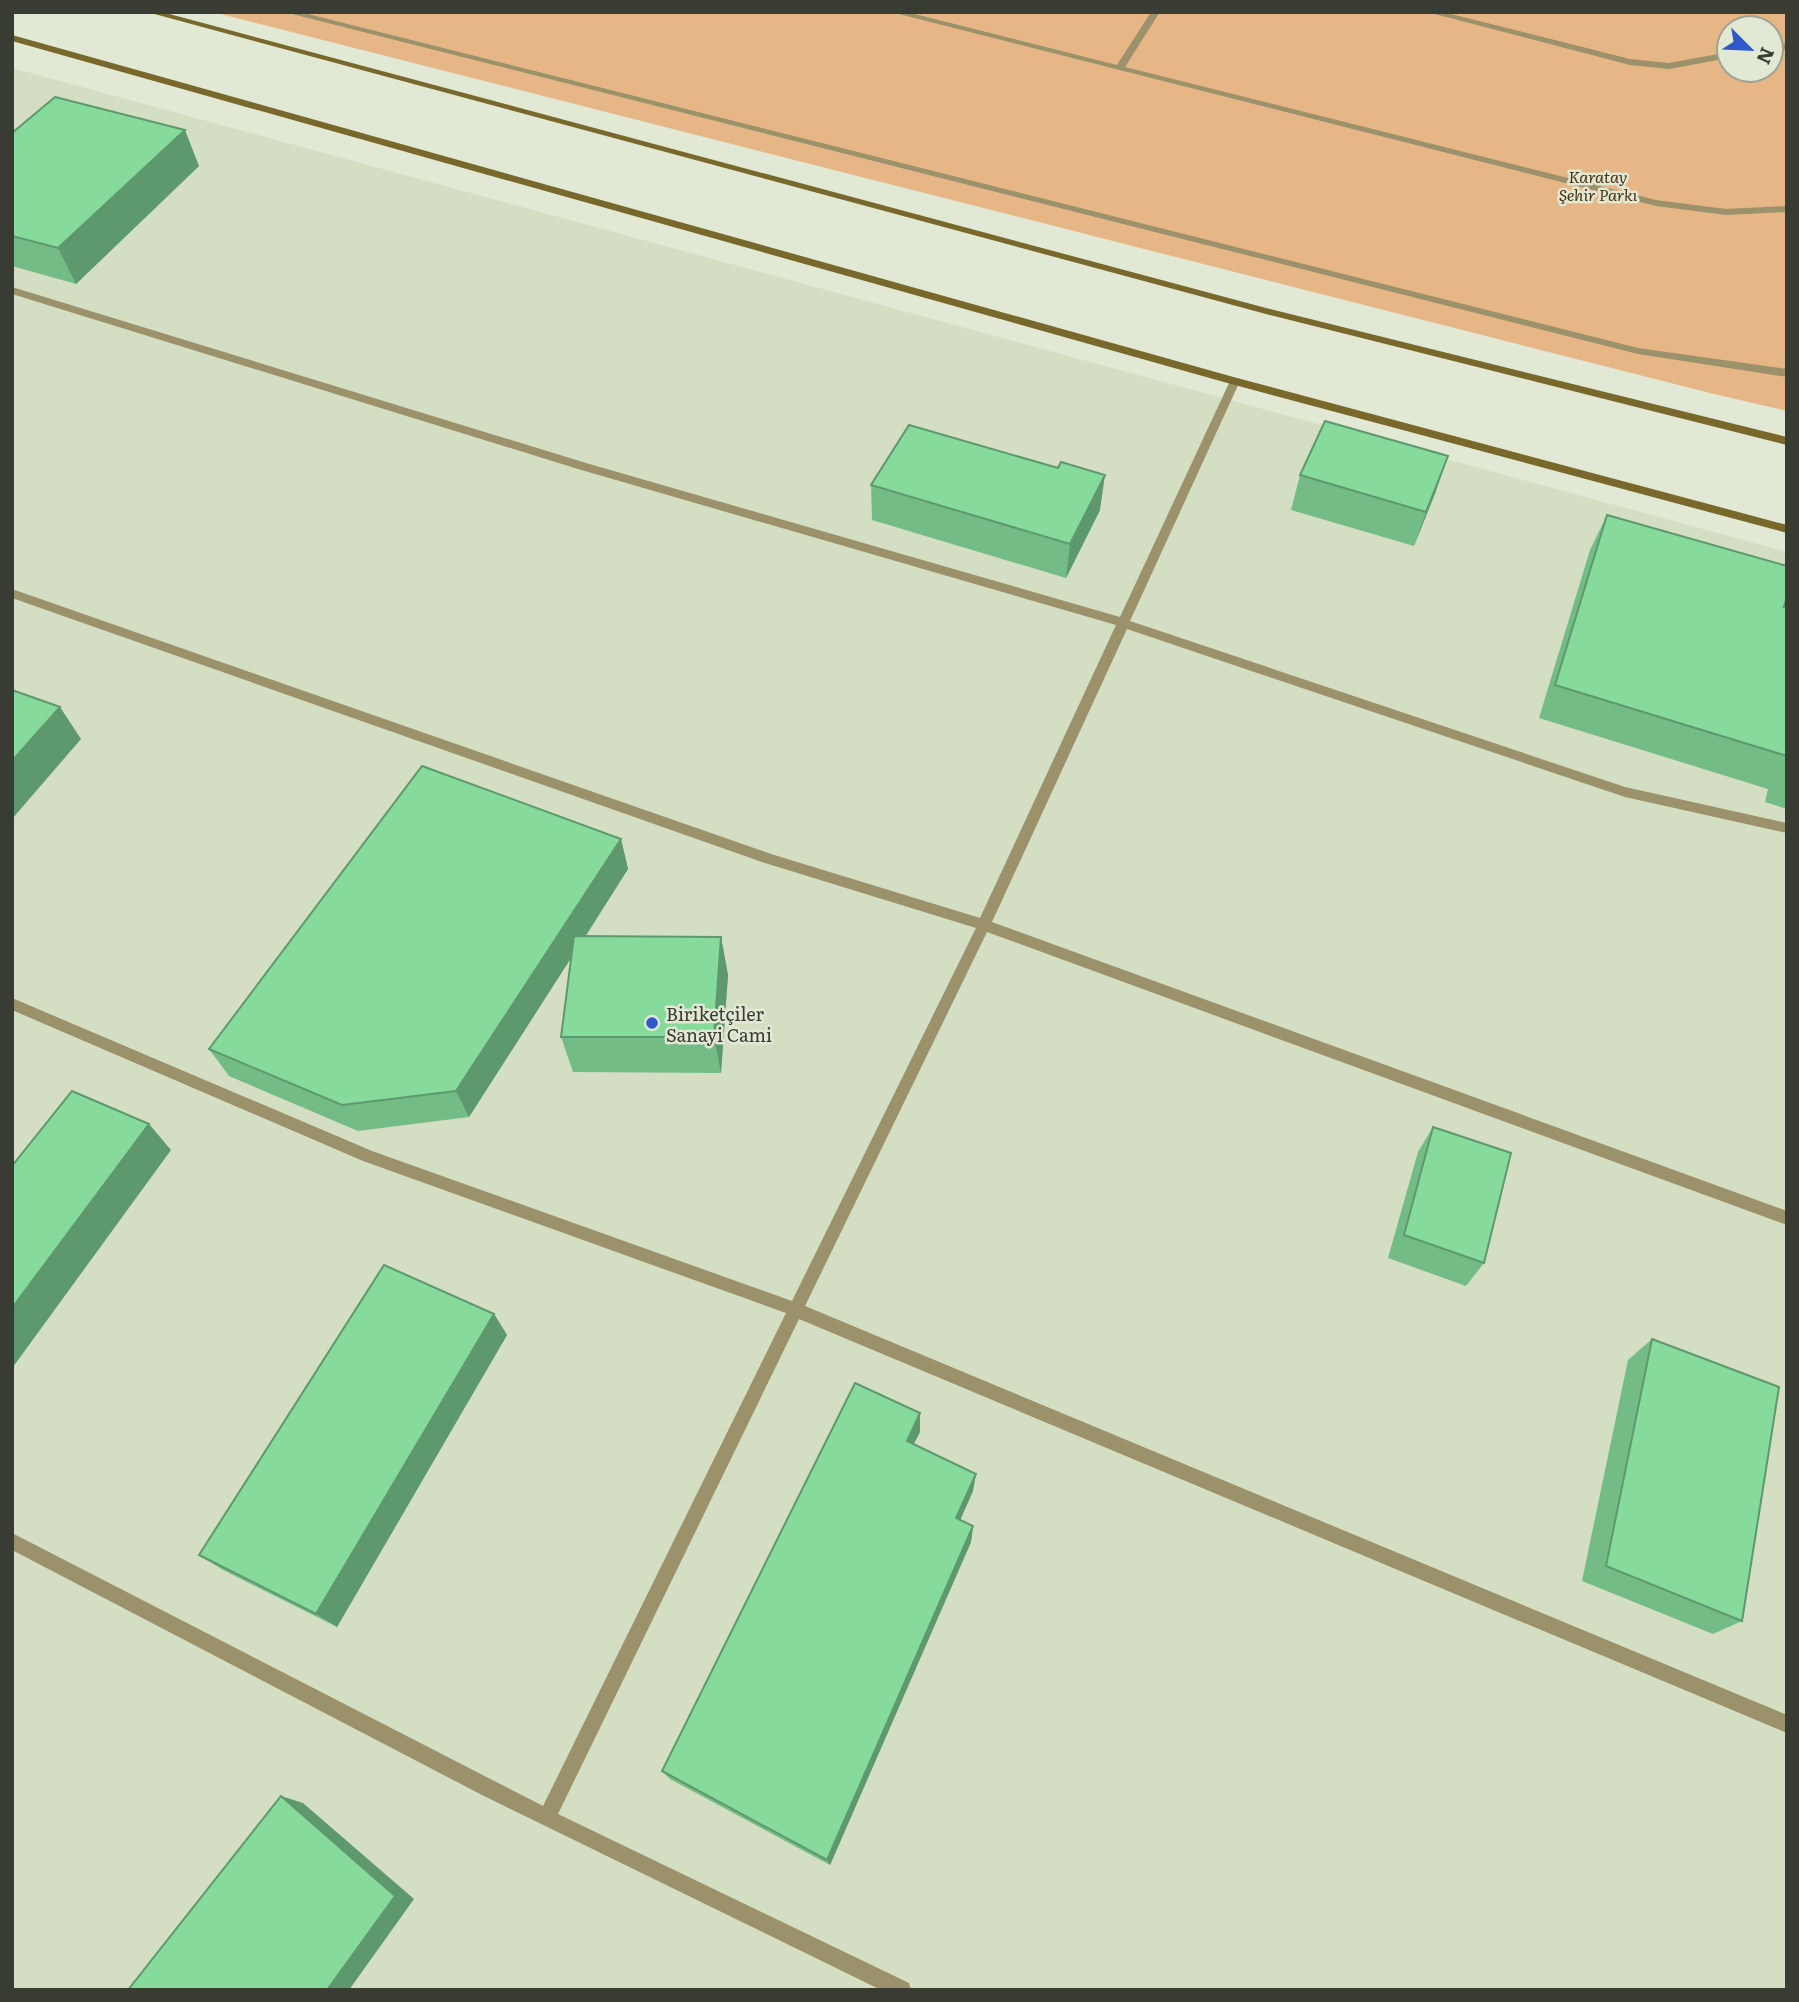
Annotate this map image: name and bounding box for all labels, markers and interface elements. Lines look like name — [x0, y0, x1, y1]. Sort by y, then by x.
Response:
north arrow — [1715, 14, 1785, 84]
text: N — [1750, 43, 1782, 69]
park label: Karatay Şehir Parkı — [1559, 164, 1638, 206]
place label: Biriketçiler Sanayi Cami — [666, 1000, 772, 1048]
marker: Biriketçiler Sanayi Cami — [644, 1015, 660, 1031]

